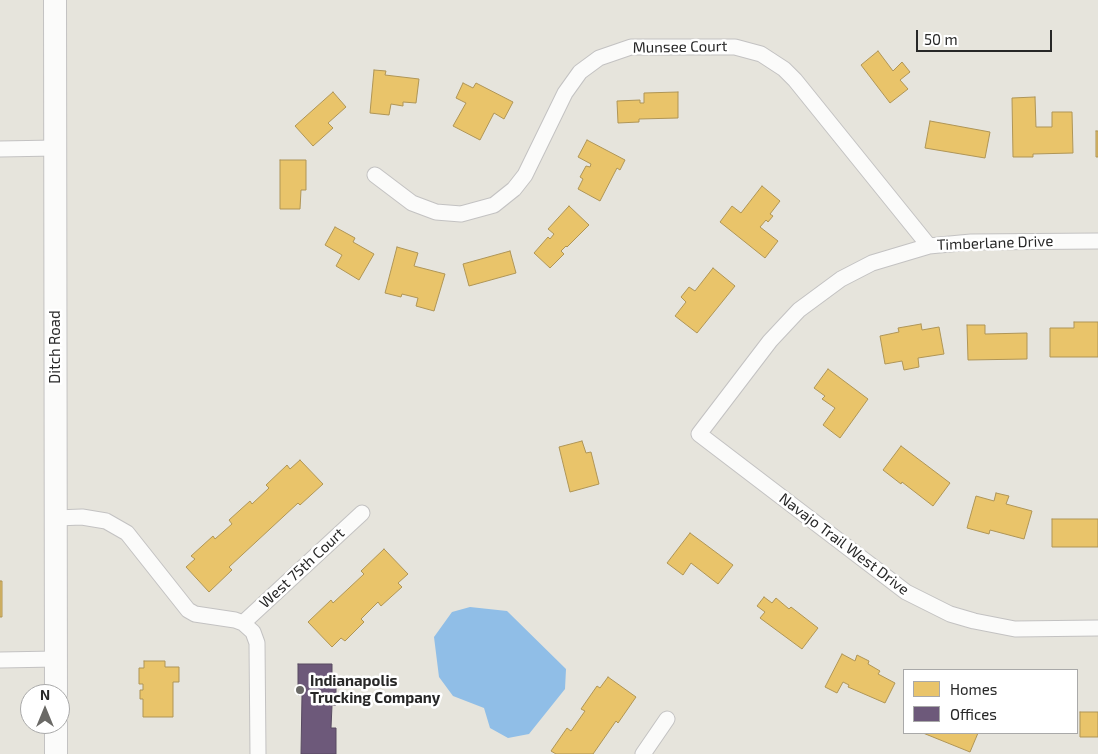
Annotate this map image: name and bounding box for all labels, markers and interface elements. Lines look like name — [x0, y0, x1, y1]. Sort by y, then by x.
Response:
scale bar — [918, 20, 1054, 52]
text: 50 m — [924, 30, 958, 48]
street label: Munsee Court — [632, 37, 728, 57]
street label: Timberlane Drive — [936, 232, 1054, 254]
street label: Ditch Road — [46, 310, 64, 384]
street label: Navajo Trail West Drive — [776, 489, 912, 599]
street label: West 75th Court — [256, 524, 348, 612]
legend — [903, 669, 1078, 734]
place label: Indianapolis Trucking Company — [310, 672, 440, 707]
text: Homes — [950, 680, 997, 698]
north arrow — [20, 684, 70, 734]
marker: Indianapolis Trucking Company — [294, 684, 306, 696]
text: N — [40, 686, 50, 703]
text: Offices — [950, 705, 997, 723]

